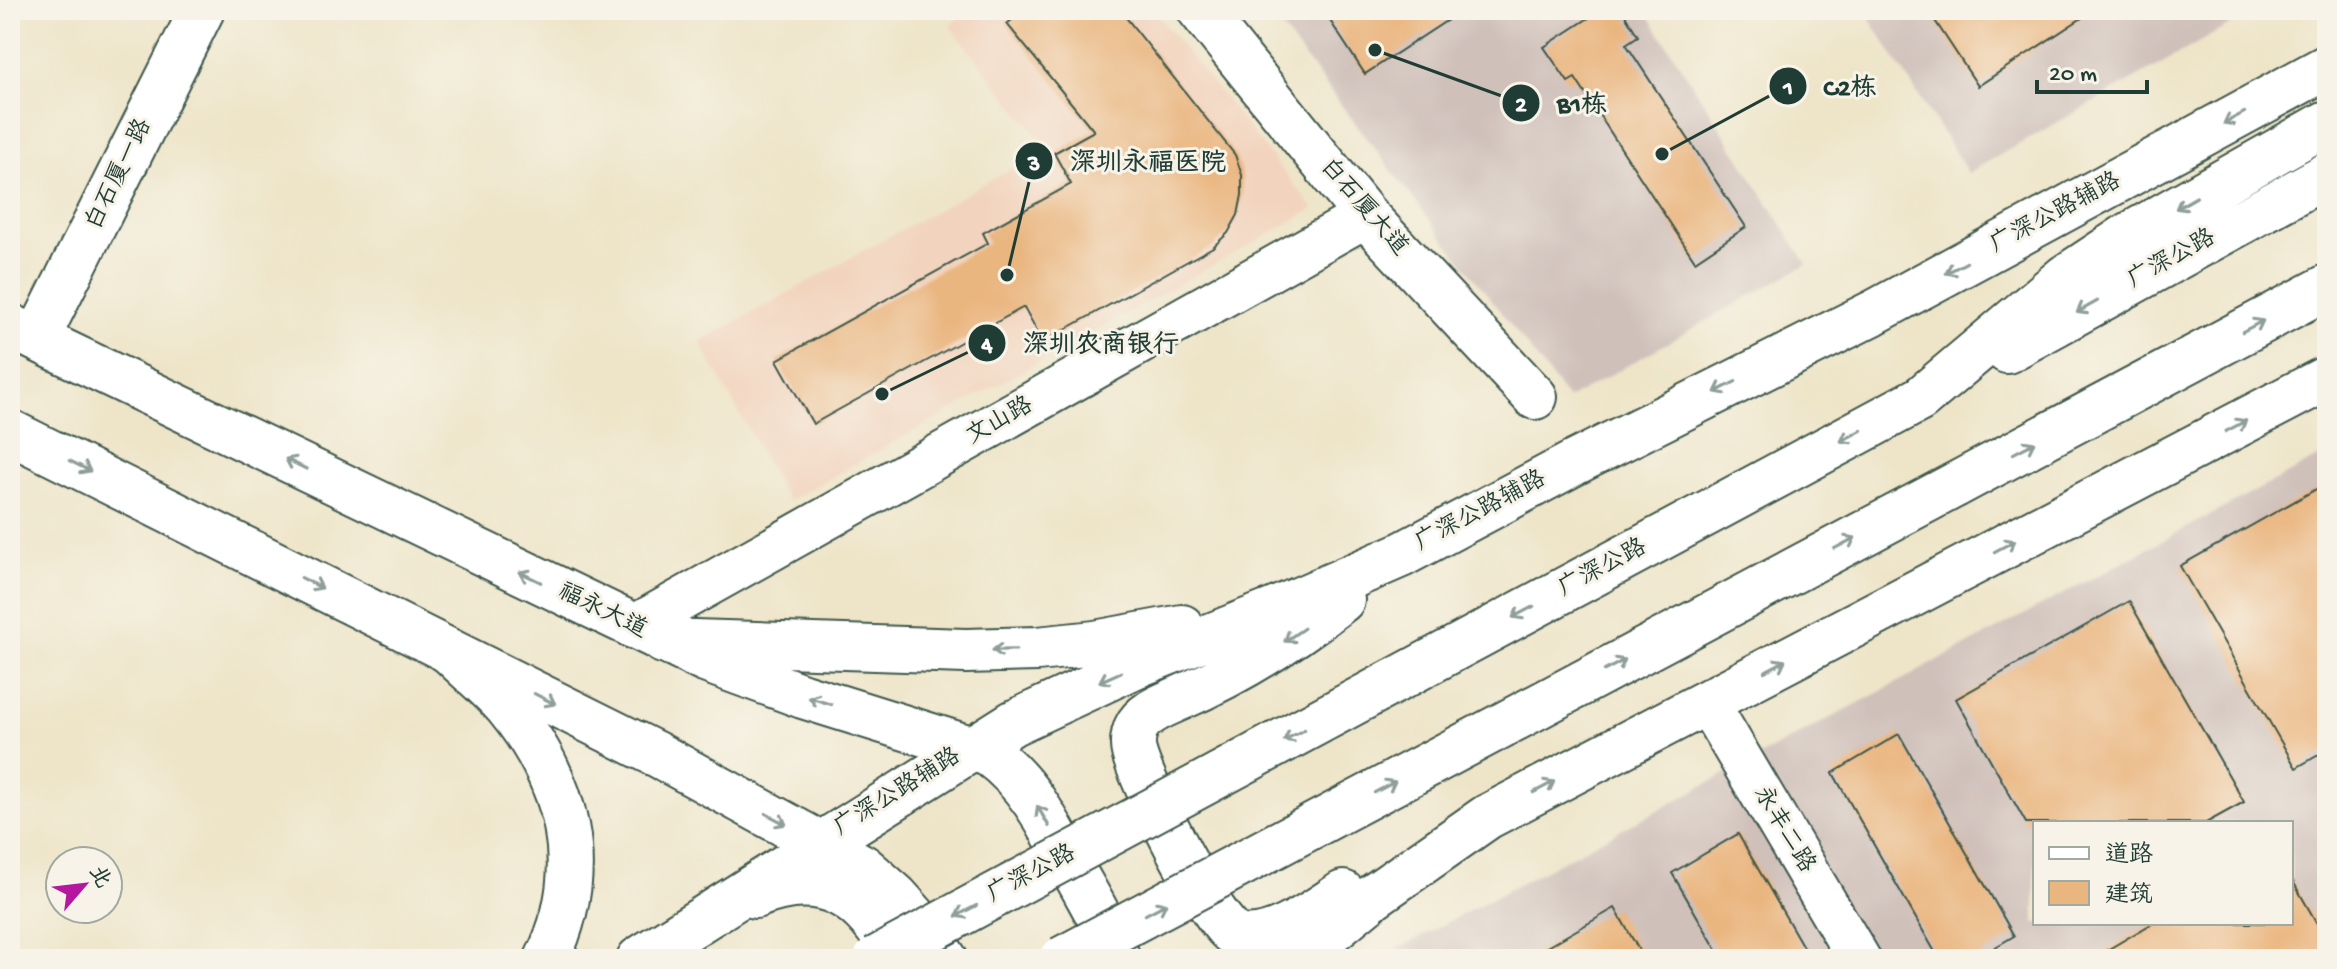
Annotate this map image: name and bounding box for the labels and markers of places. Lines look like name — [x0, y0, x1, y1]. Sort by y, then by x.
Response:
callout: C2栋 — [1768, 61, 1893, 111]
callout: B1栋 — [1501, 78, 1623, 128]
callout: 深圳永福医院 — [1014, 136, 1242, 186]
callout: 深圳农商银行 — [967, 318, 1195, 368]

